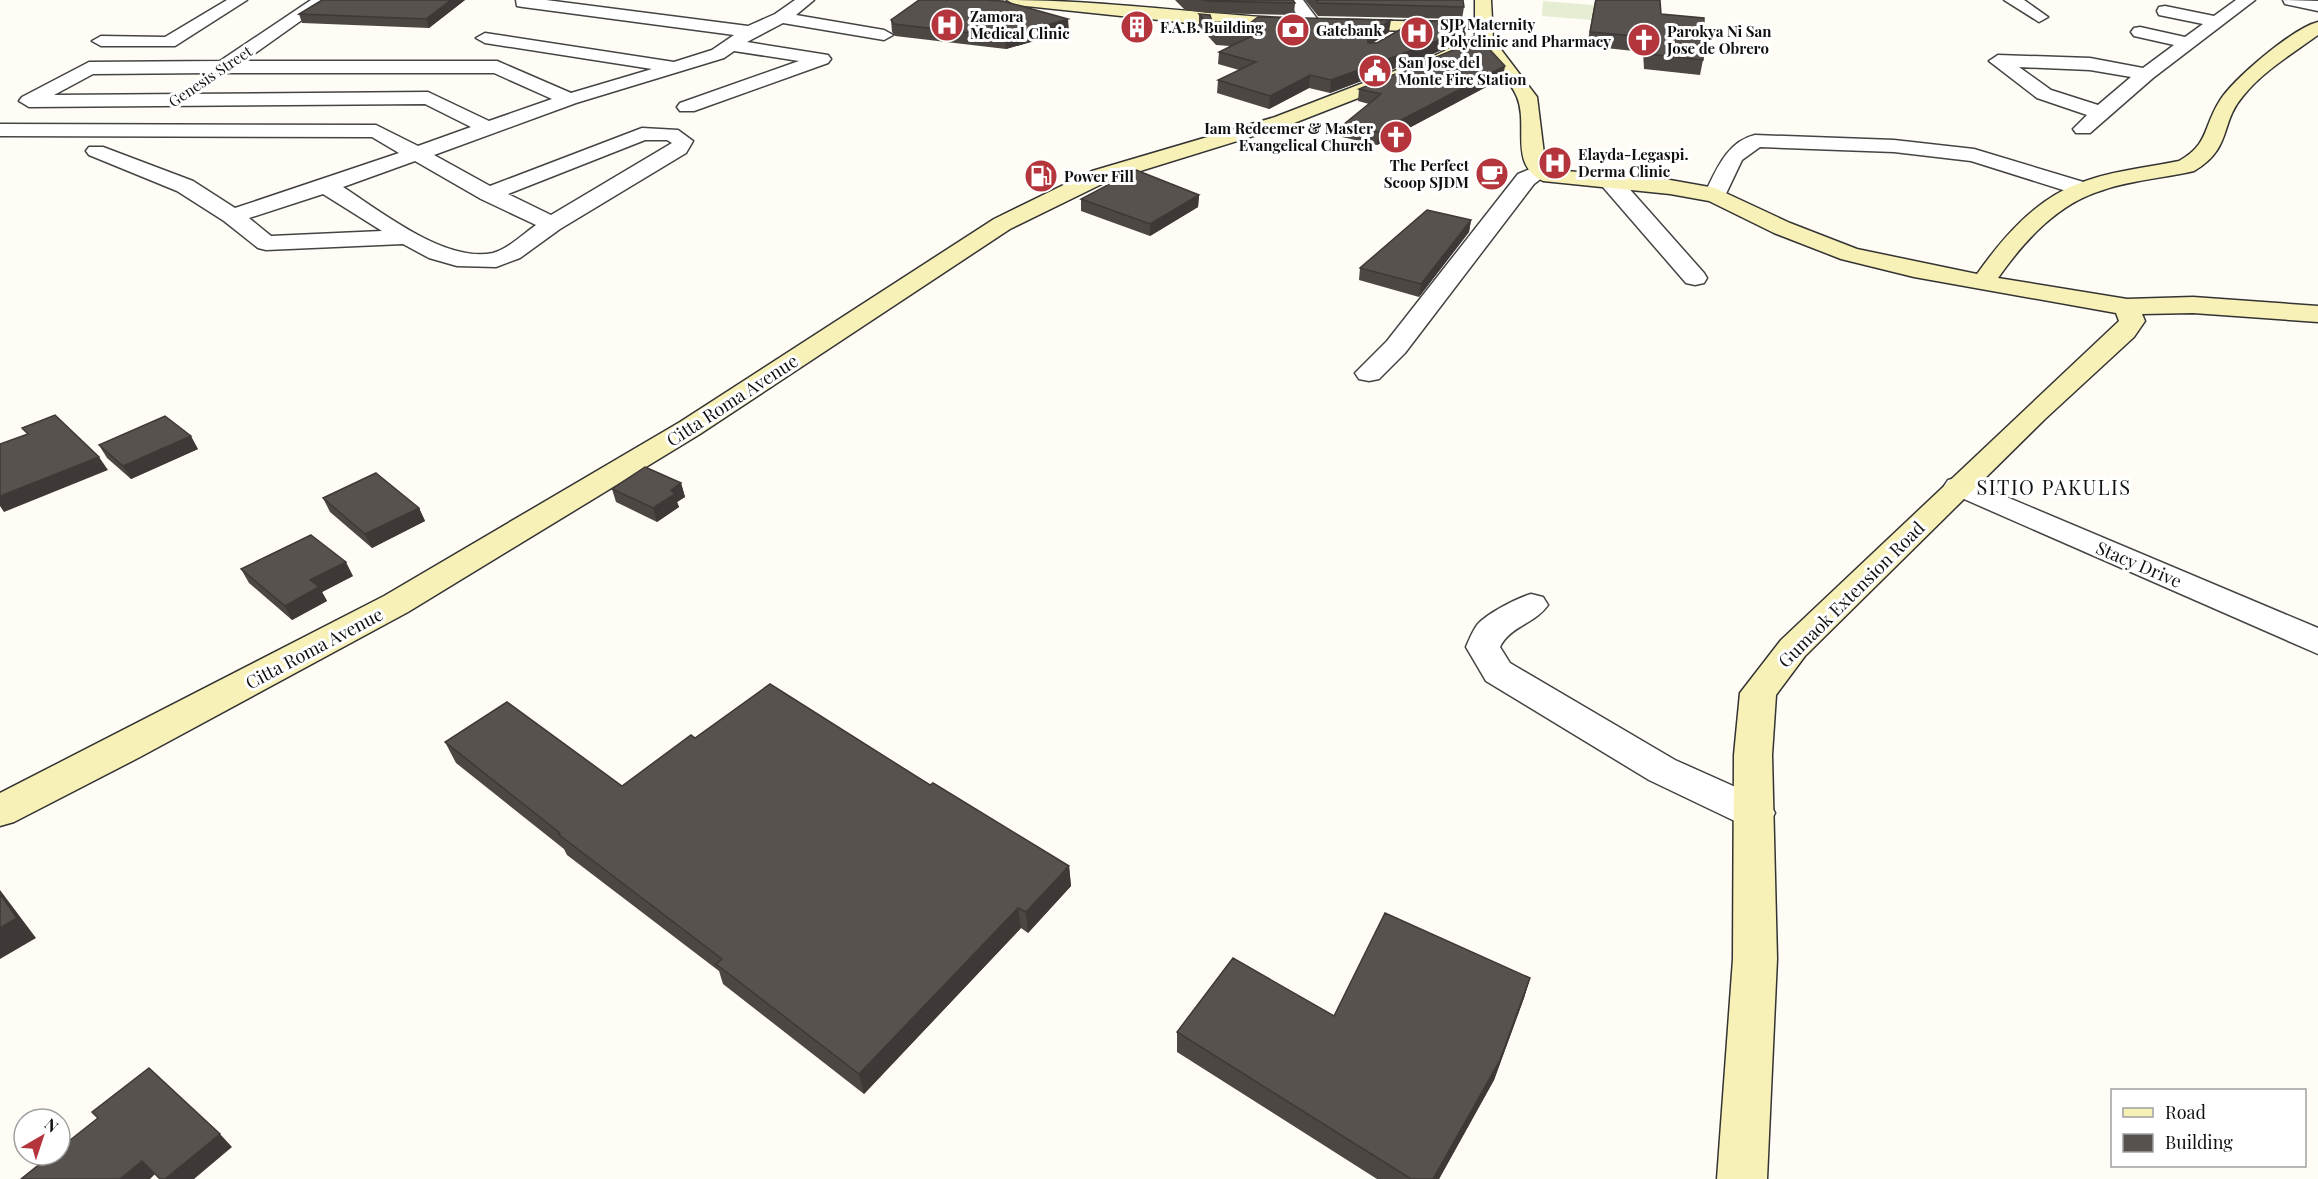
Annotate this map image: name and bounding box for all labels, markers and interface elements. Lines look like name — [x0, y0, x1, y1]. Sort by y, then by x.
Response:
place label: Zamora Medical Clinic — [970, 6, 1070, 43]
hospital icon: Zamora Medical Clinic — [929, 7, 965, 43]
building icon: F.A.B. Building — [1119, 9, 1155, 45]
bank icon: Gatebank — [1275, 12, 1311, 48]
place label: SJP Maternity Polyclinic and Pharmacy — [1440, 14, 1611, 51]
hospital icon: SJP Maternity Polyclinic and Pharmacy — [1399, 15, 1435, 51]
place label: F.A.B. Building — [1160, 17, 1264, 37]
place label: Gatebank — [1316, 20, 1382, 40]
place label: Parokya Ni San Jose de Obrero — [1666, 21, 1772, 58]
church icon: Parokya Ni San Jose de Obrero — [1626, 22, 1662, 58]
street label: Genesis Street — [164, 40, 256, 111]
place label: San Jose del Monte Fire Station — [1398, 52, 1527, 89]
public building icon: San Jose del Monte Fire Station — [1357, 53, 1393, 89]
place label: Iam Redeemer & Master Evangelical Church — [1204, 118, 1373, 155]
church icon: Iam Redeemer & Master Evangelical Church — [1378, 119, 1414, 155]
place label: Elayda-Legaspi. Derma Clinic — [1578, 144, 1689, 181]
hospital icon: Elayda-Legaspi. Derma Clinic — [1537, 145, 1573, 181]
place label: The Perfect Scoop SJDM — [1384, 155, 1470, 192]
cafe icon: The Perfect Scoop SJDM — [1474, 156, 1510, 192]
fuel station icon: Power Fill — [1023, 158, 1059, 194]
place label: Power Fill — [1064, 166, 1134, 186]
street label: Citta Roma Avenue — [662, 348, 802, 452]
district label: SITIO PAKULIS — [1976, 473, 2132, 500]
street label: Gumaok Extension Road — [1773, 515, 1930, 672]
street label: Stacy Drive — [2092, 535, 2186, 593]
street label: Citta Roma Avenue — [241, 602, 387, 694]
legend — [2111, 1089, 2306, 1167]
text: Road — [2165, 1100, 2206, 1124]
north arrow — [12, 1107, 72, 1167]
text: N — [41, 1113, 63, 1137]
text: Building — [2165, 1130, 2233, 1154]

